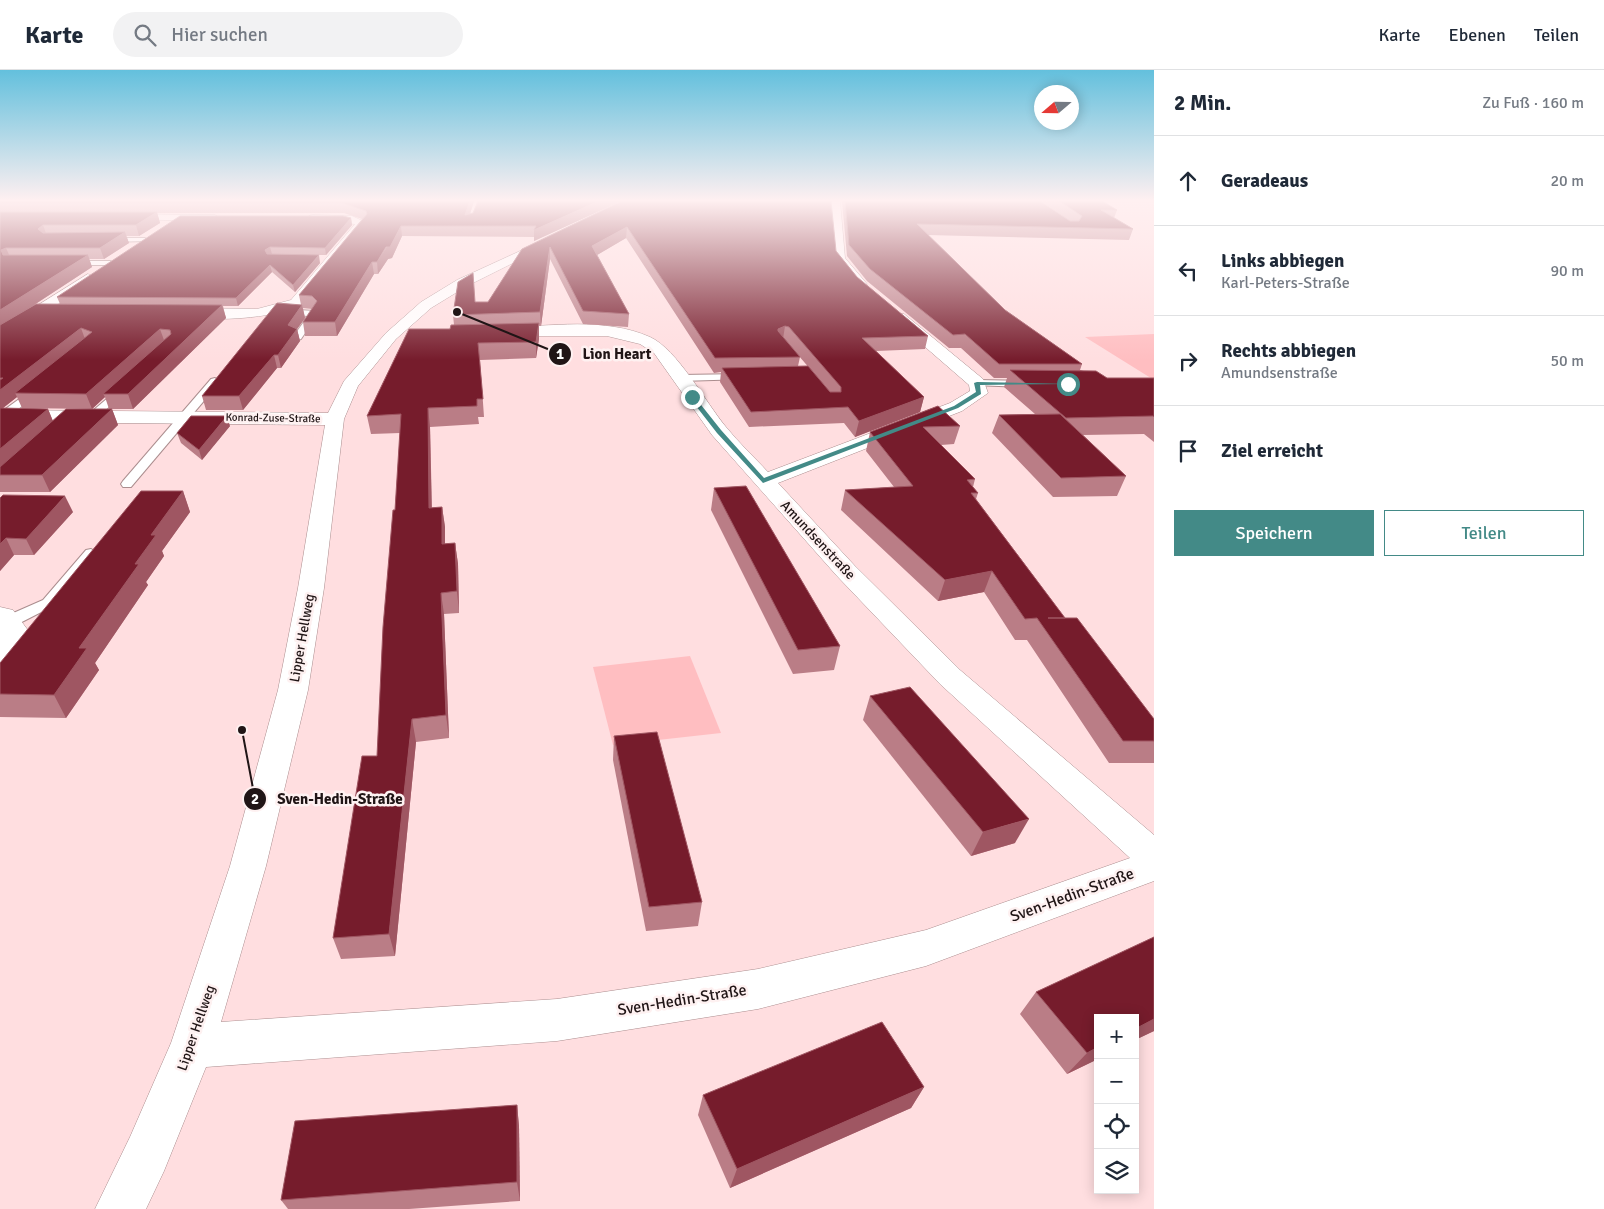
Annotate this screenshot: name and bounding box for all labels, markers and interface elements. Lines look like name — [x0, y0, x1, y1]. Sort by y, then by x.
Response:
search box — [113, 12, 463, 57]
text: Karte — [25, 20, 83, 50]
icon: search — [131, 21, 159, 49]
text: Hier suchen — [171, 23, 268, 47]
text: Karte — [1378, 24, 1420, 46]
text: Ebenen — [1448, 24, 1506, 46]
text: Teilen — [1534, 24, 1579, 46]
north arrow — [1034, 85, 1079, 130]
text: 2 Min. — [1174, 90, 1231, 116]
text: Zu Fuß · 160 m — [1482, 93, 1584, 113]
icon: ahead — [1174, 167, 1202, 195]
text: Geradeaus — [1221, 169, 1308, 193]
text: 20 m — [1550, 171, 1584, 191]
text: Links abbiegen — [1221, 249, 1344, 273]
icon: left — [1174, 257, 1202, 285]
text: 90 m — [1550, 261, 1584, 281]
text: Karl-Peters-Straße — [1221, 273, 1350, 293]
callout: Lion Heart — [547, 339, 661, 369]
text: Rechts abbiegen — [1221, 339, 1356, 363]
text: 1 — [556, 345, 564, 363]
text: Lion Heart — [582, 345, 652, 363]
icon: right — [1174, 347, 1202, 375]
text: 50 m — [1550, 351, 1584, 371]
text: Amundsenstraße — [1221, 363, 1338, 383]
route start — [1057, 373, 1080, 396]
route end — [681, 386, 704, 409]
street label: Konrad-Zuse-Straße — [225, 411, 321, 425]
icon: arrive — [1174, 437, 1202, 465]
text: Ziel erreicht — [1221, 439, 1323, 463]
street label: Amundsenstraße — [777, 497, 859, 583]
button: Speichern — [1174, 510, 1374, 556]
button: Teilen — [1384, 510, 1584, 556]
street label: Lipper Hellweg — [286, 592, 318, 684]
callout: Sven-Hedin-Straße — [243, 784, 413, 814]
text: 2 — [251, 790, 259, 808]
text: Sven-Hedin-Straße — [277, 790, 403, 808]
street label: Sven-Hedin-Straße — [1007, 863, 1137, 927]
street label: Sven-Hedin-Straße — [616, 980, 748, 1020]
street label: Lipper Hellweg — [173, 983, 219, 1073]
map controls — [1094, 1014, 1139, 1194]
button: + — [1094, 1014, 1139, 1059]
button: − — [1094, 1059, 1139, 1104]
button: locate — [1094, 1104, 1139, 1149]
button: layers — [1094, 1149, 1139, 1194]

